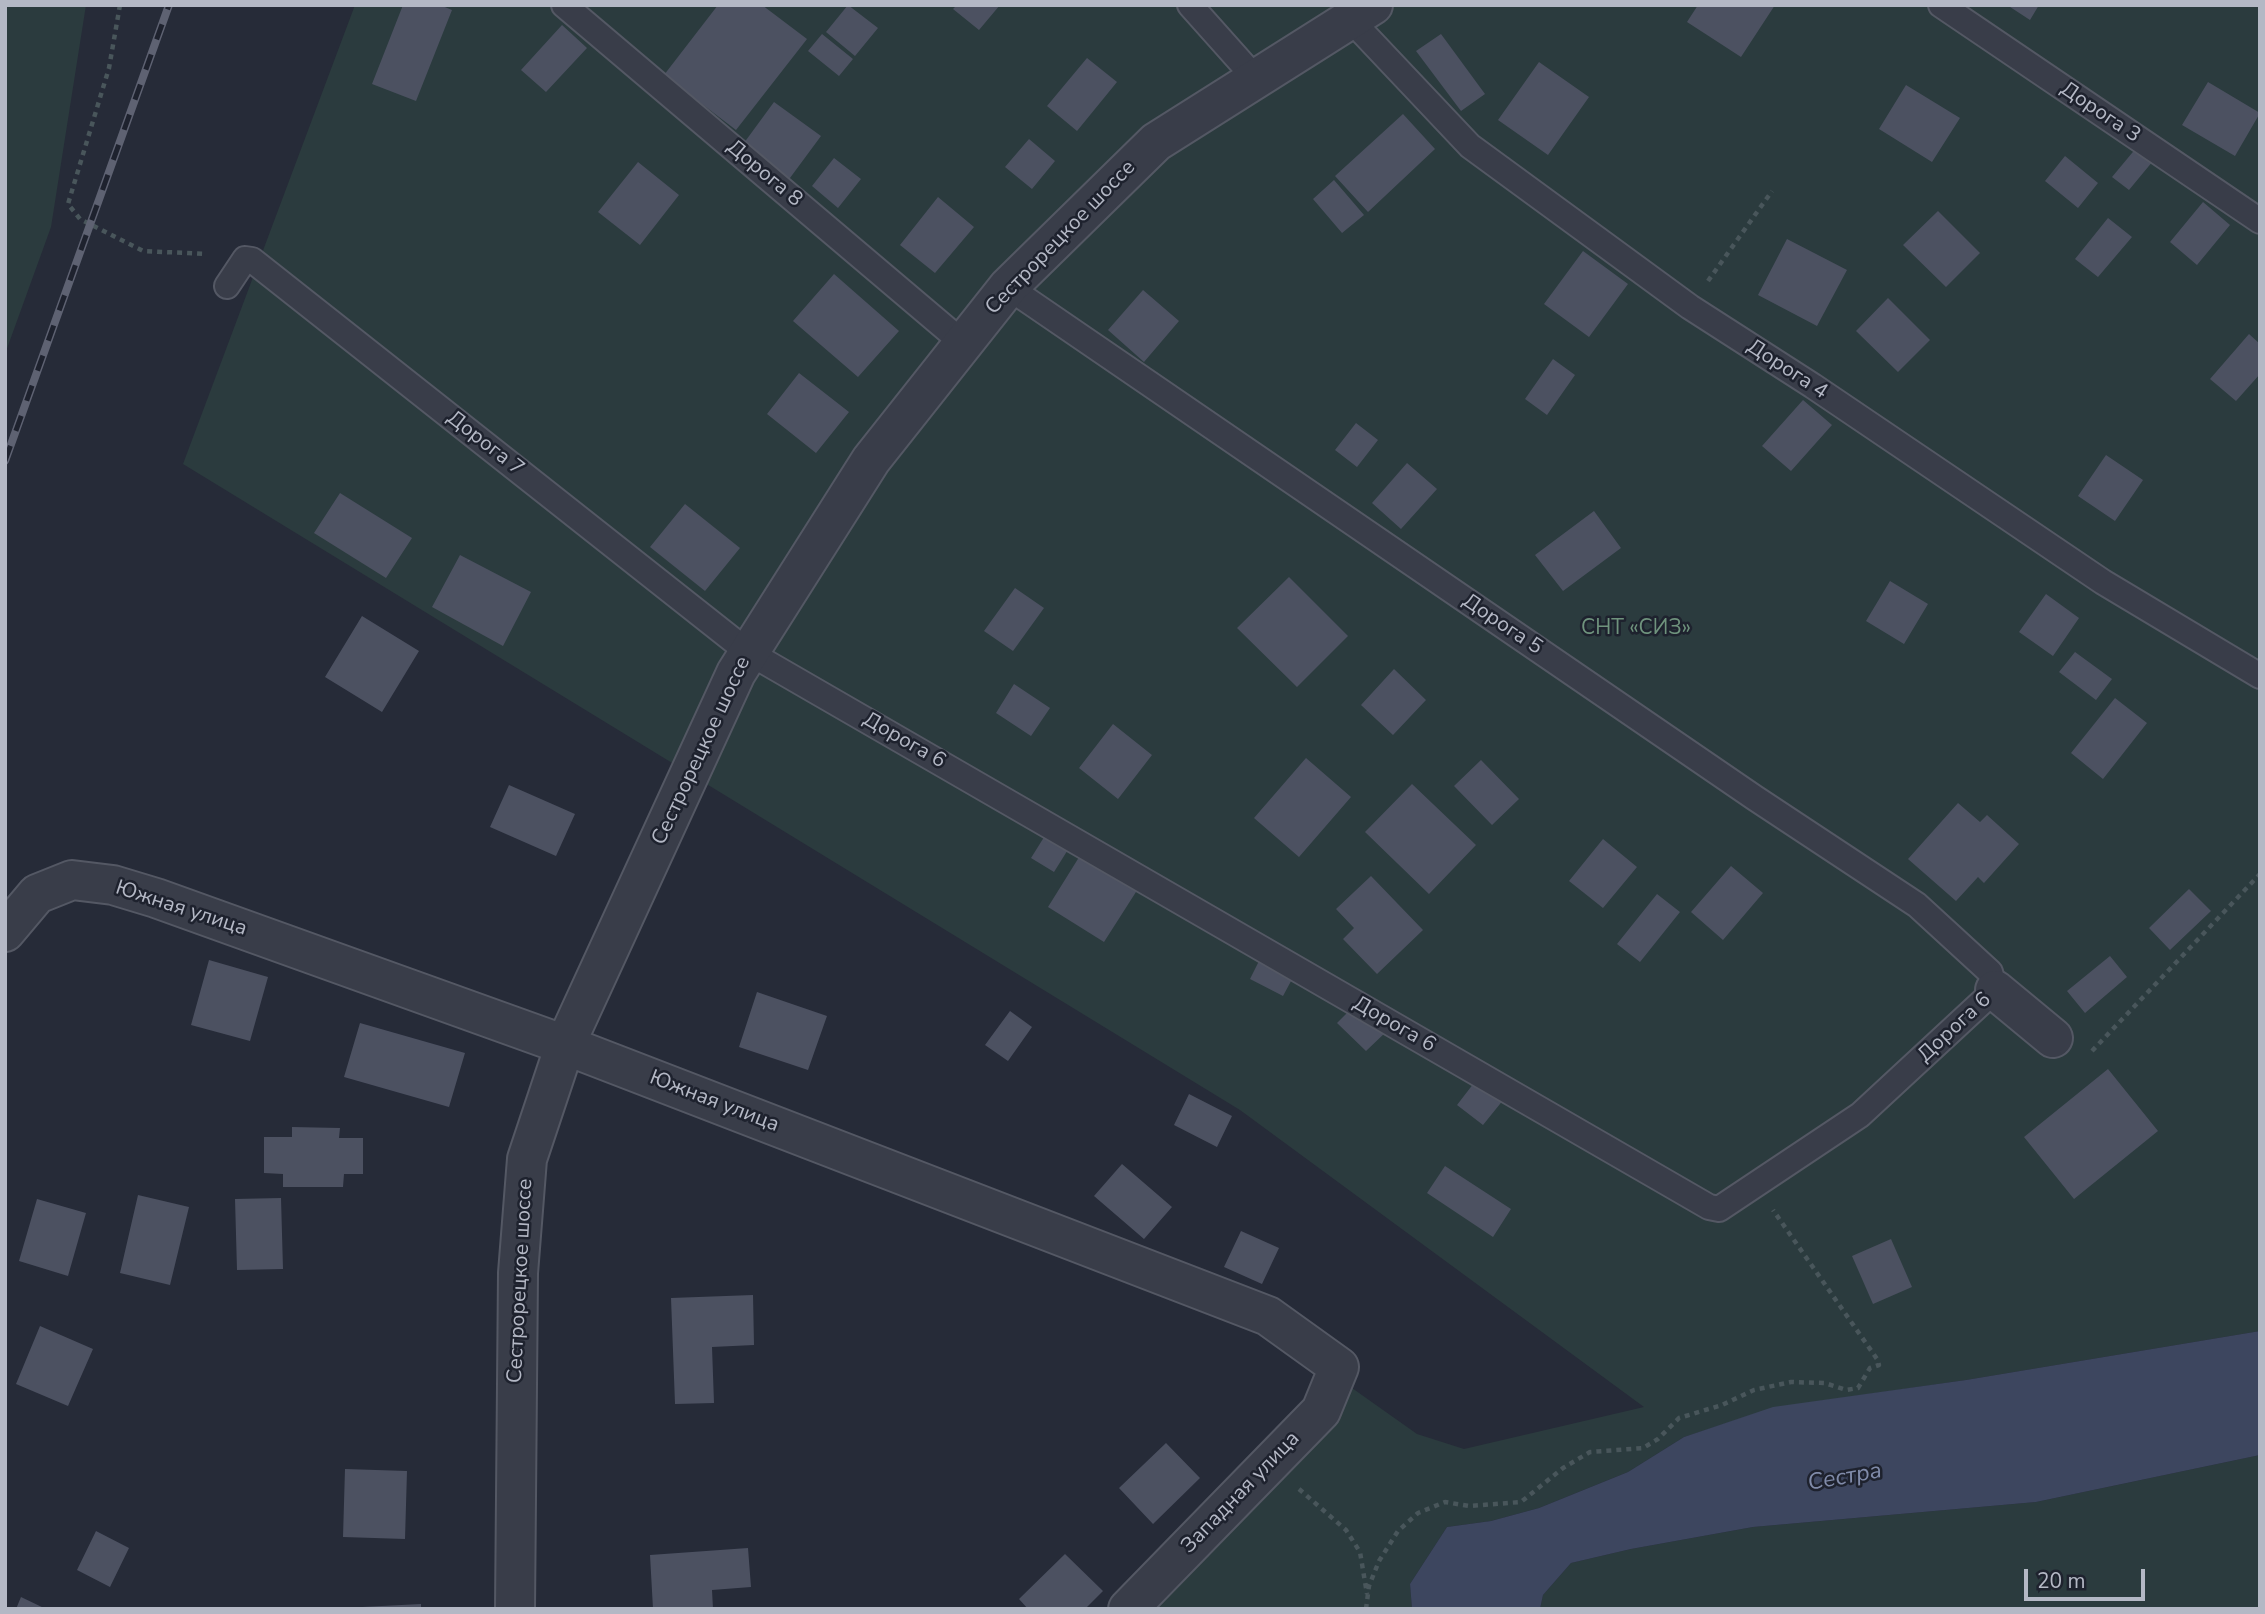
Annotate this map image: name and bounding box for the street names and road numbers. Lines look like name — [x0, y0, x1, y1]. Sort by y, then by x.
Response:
street label: Дорога 3 — [2055, 77, 2145, 149]
street label: Дорога 8 — [721, 135, 807, 213]
street label: Сестрорецкое шоссе — [981, 156, 1141, 320]
street label: Дорога 4 — [1742, 335, 1832, 405]
street label: Дорога 7 — [441, 406, 529, 482]
street label: Дорога 5 — [1457, 589, 1547, 661]
street label: Сестрорецкое шоссе — [647, 653, 757, 849]
street label: Дорога 6 — [858, 707, 950, 775]
street label: Южная улица — [112, 876, 250, 942]
street label: Дорога 6 — [1913, 988, 1997, 1068]
street label: Дорога 6 — [1348, 991, 1440, 1059]
street label: Южная улица — [646, 1066, 782, 1138]
street label: Сестрорецкое шоссе — [503, 1178, 539, 1384]
street label: Западная улица — [1176, 1427, 1306, 1559]

